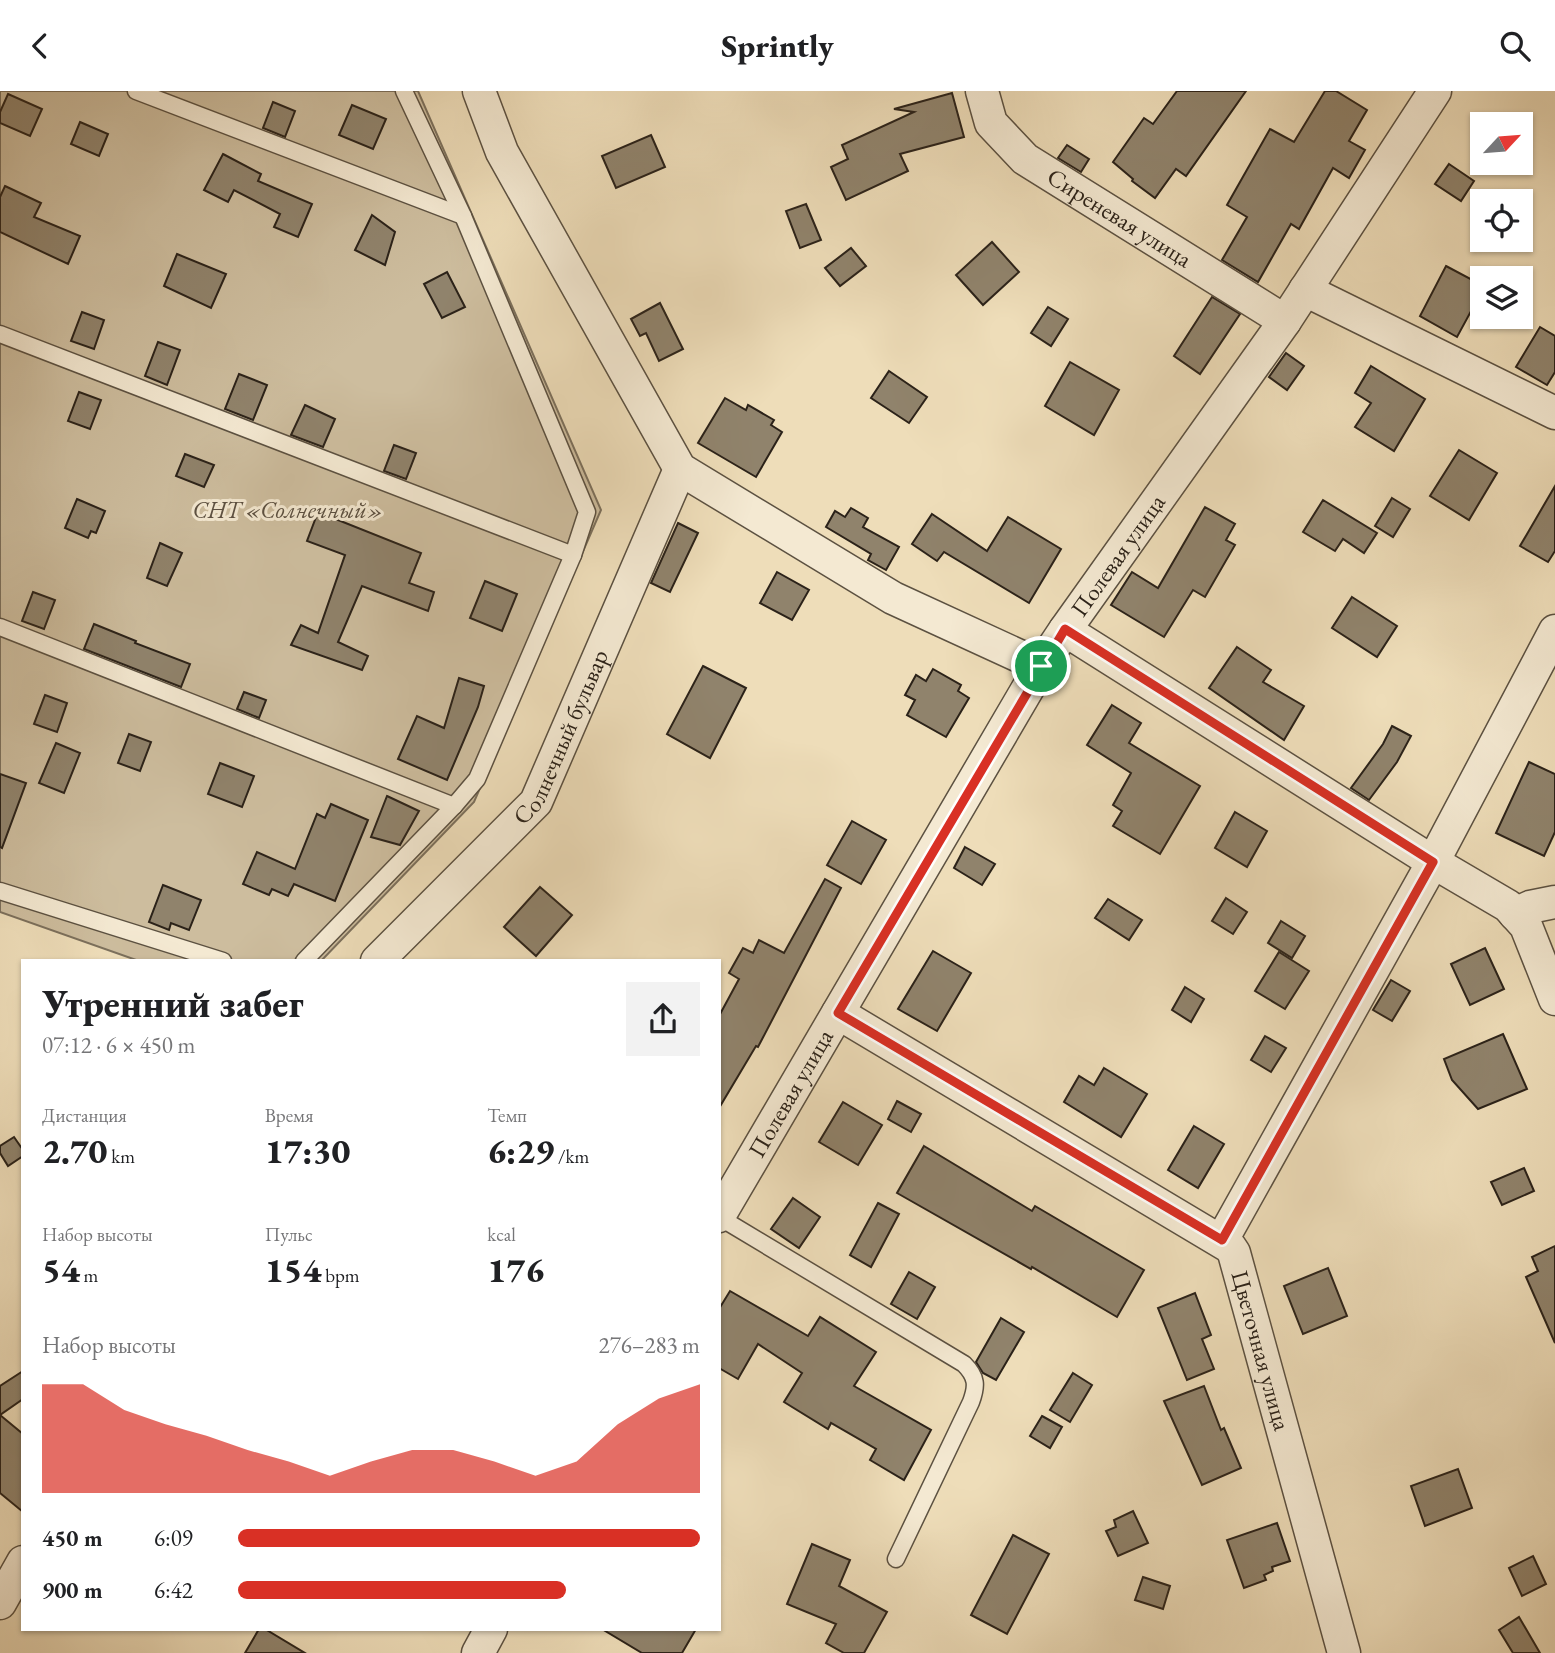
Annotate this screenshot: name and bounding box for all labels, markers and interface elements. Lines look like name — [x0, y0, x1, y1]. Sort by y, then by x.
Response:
text: Sprintly — [721, 25, 834, 67]
icon: back — [21, 27, 59, 65]
icon: search — [1496, 27, 1534, 65]
north arrow — [1470, 112, 1533, 175]
map controls — [1470, 112, 1533, 329]
street label: Сиреневая улица — [1042, 161, 1198, 274]
button: locate — [1470, 189, 1533, 252]
button: layers — [1470, 266, 1533, 329]
street label: Полевая улица — [1063, 487, 1172, 623]
park label: СНТ «Солнечный» — [193, 494, 383, 525]
pin — [1011, 636, 1071, 696]
street label: Солнечный бульвар — [506, 645, 615, 831]
icon: arrive — [1022, 647, 1060, 685]
text: Утренний забег — [42, 979, 304, 1028]
button: share — [626, 982, 700, 1056]
street label: Полевая улица — [741, 1023, 840, 1163]
text: 07:12 · 6 × 450 m — [42, 1030, 195, 1060]
text: Дистанция — [42, 1103, 127, 1128]
text: Время — [265, 1103, 313, 1128]
text: Темп — [487, 1103, 527, 1128]
text: 2.70 — [42, 1128, 108, 1173]
text: 17:30 — [265, 1128, 350, 1173]
text: 6:29 — [487, 1128, 554, 1173]
text: km — [108, 1144, 135, 1169]
text: /km — [554, 1144, 589, 1169]
text: Набор высоты — [42, 1222, 153, 1247]
text: Пульс — [265, 1222, 313, 1247]
text: kcal — [487, 1222, 516, 1247]
text: 54 — [42, 1247, 80, 1292]
text: 154 — [265, 1247, 321, 1292]
text: 176 — [487, 1247, 544, 1292]
text: m — [80, 1263, 98, 1288]
text: bpm — [321, 1263, 360, 1288]
street label: Цветочная улица — [1225, 1267, 1298, 1434]
text: Набор высоты — [42, 1330, 176, 1360]
text: 276–283 m — [599, 1330, 700, 1360]
text: 450 m — [42, 1523, 103, 1553]
text: 6:09 — [154, 1523, 193, 1553]
text: 900 m — [42, 1575, 103, 1605]
text: 6:42 — [154, 1575, 193, 1605]

